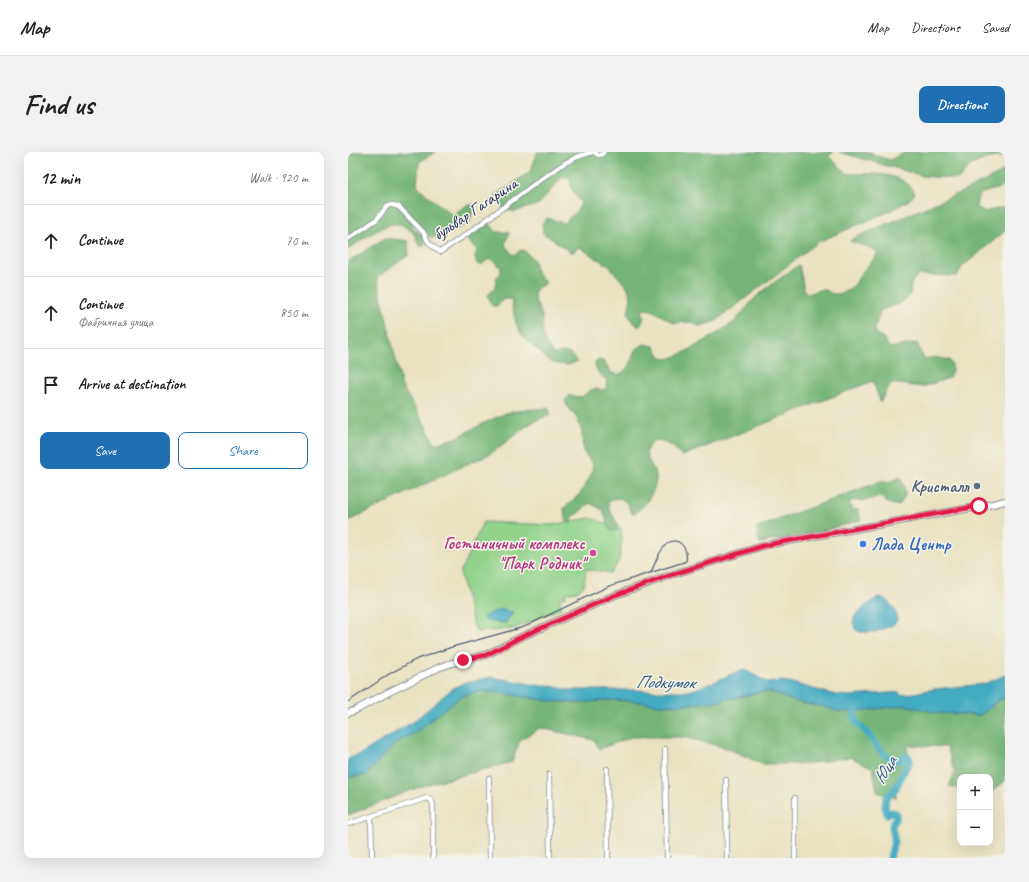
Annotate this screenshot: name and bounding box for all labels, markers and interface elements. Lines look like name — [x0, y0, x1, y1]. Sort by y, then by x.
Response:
text: Map — [20, 16, 50, 40]
text: Map — [868, 19, 889, 36]
text: Directions — [911, 19, 960, 36]
text: Saved — [982, 19, 1009, 36]
button: Directions — [919, 86, 1005, 123]
text: Find us — [24, 87, 94, 122]
text: 12 min — [40, 168, 80, 189]
text: Walk · 920 m — [249, 170, 308, 186]
street label: бульвар Гагарина — [429, 172, 523, 245]
icon: ahead — [40, 230, 62, 252]
text: Continue — [78, 231, 123, 250]
text: 70 m — [286, 233, 308, 249]
text: Continue — [78, 295, 123, 314]
icon: ahead — [40, 302, 62, 324]
text: 850 m — [280, 305, 308, 321]
text: Фабричная улица — [78, 314, 153, 330]
icon: arrive — [40, 374, 62, 396]
text: Arrive at destination — [78, 375, 185, 394]
button: Save — [40, 432, 170, 469]
button: Share — [178, 432, 308, 469]
place label: Кристалл — [911, 476, 970, 497]
marker: Кристалл — [972, 481, 982, 491]
route start — [970, 497, 988, 515]
place label: Гостиничный комплекс "Парк Родник" — [444, 533, 589, 574]
place label: Лада Центр — [871, 534, 952, 555]
marker: Лада Центр — [858, 539, 868, 549]
marker: Гостиничный комплекс "Парк Родник" — [588, 548, 598, 558]
route end — [454, 651, 472, 669]
water label: Подкумок — [636, 670, 698, 694]
water label: Юца — [868, 750, 903, 788]
map controls — [957, 774, 993, 846]
button: + — [957, 774, 993, 810]
button: − — [957, 810, 993, 846]

